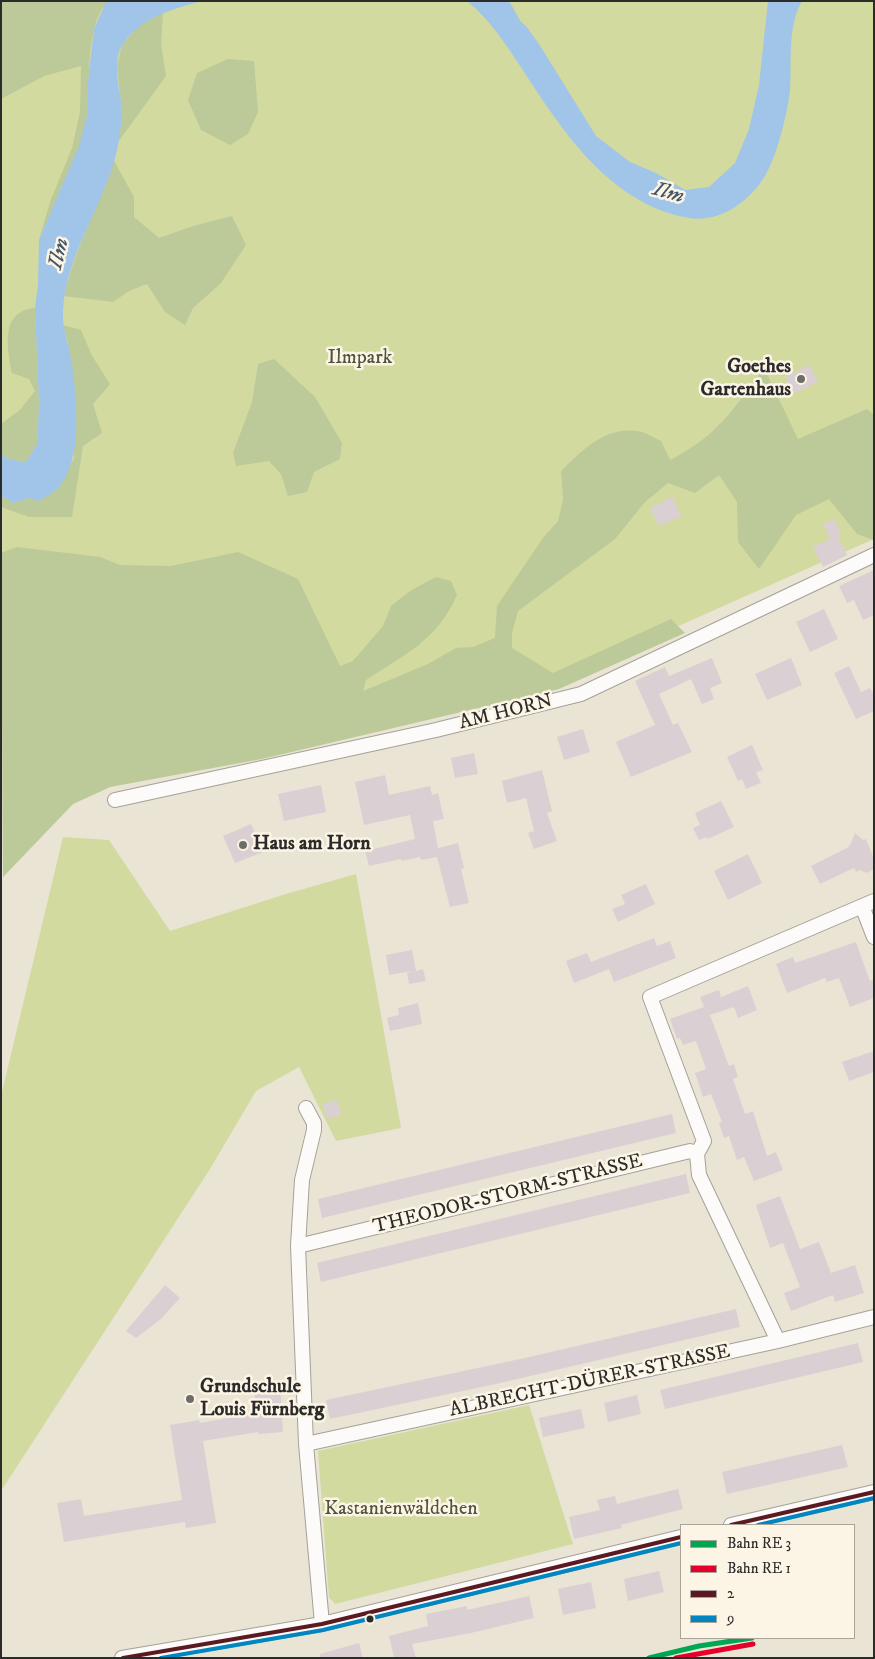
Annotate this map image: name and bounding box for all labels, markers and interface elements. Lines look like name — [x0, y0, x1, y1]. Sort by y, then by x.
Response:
water label: Ilm — [650, 178, 686, 210]
water label: Ilm — [44, 236, 76, 272]
park label: Ilmpark — [327, 347, 393, 371]
place label: Goethes Gartenhaus — [701, 356, 791, 403]
marker: Goethes Gartenhaus — [795, 373, 807, 385]
street label: AM HORN — [457, 690, 555, 736]
place label: Haus am Horn — [253, 833, 371, 857]
marker: Haus am Horn — [237, 839, 249, 851]
street label: THEODOR-STORM-STRASSE — [371, 1150, 645, 1240]
street label: ALBRECHT-DÜRER-STRASSE — [447, 1340, 733, 1424]
place label: Grundschule Louis Fürnberg — [200, 1376, 324, 1423]
marker: Grundschule Louis Fürnberg — [184, 1393, 196, 1405]
park label: Kastanienwäldchen — [324, 1498, 478, 1522]
legend — [680, 1524, 855, 1639]
text: Bahn RE 3 — [727, 1534, 791, 1553]
text: Bahn RE 1 — [727, 1559, 791, 1578]
text: 2 — [727, 1584, 734, 1603]
text: 9 — [727, 1609, 735, 1628]
unlabelled marker — [365, 1614, 375, 1624]

